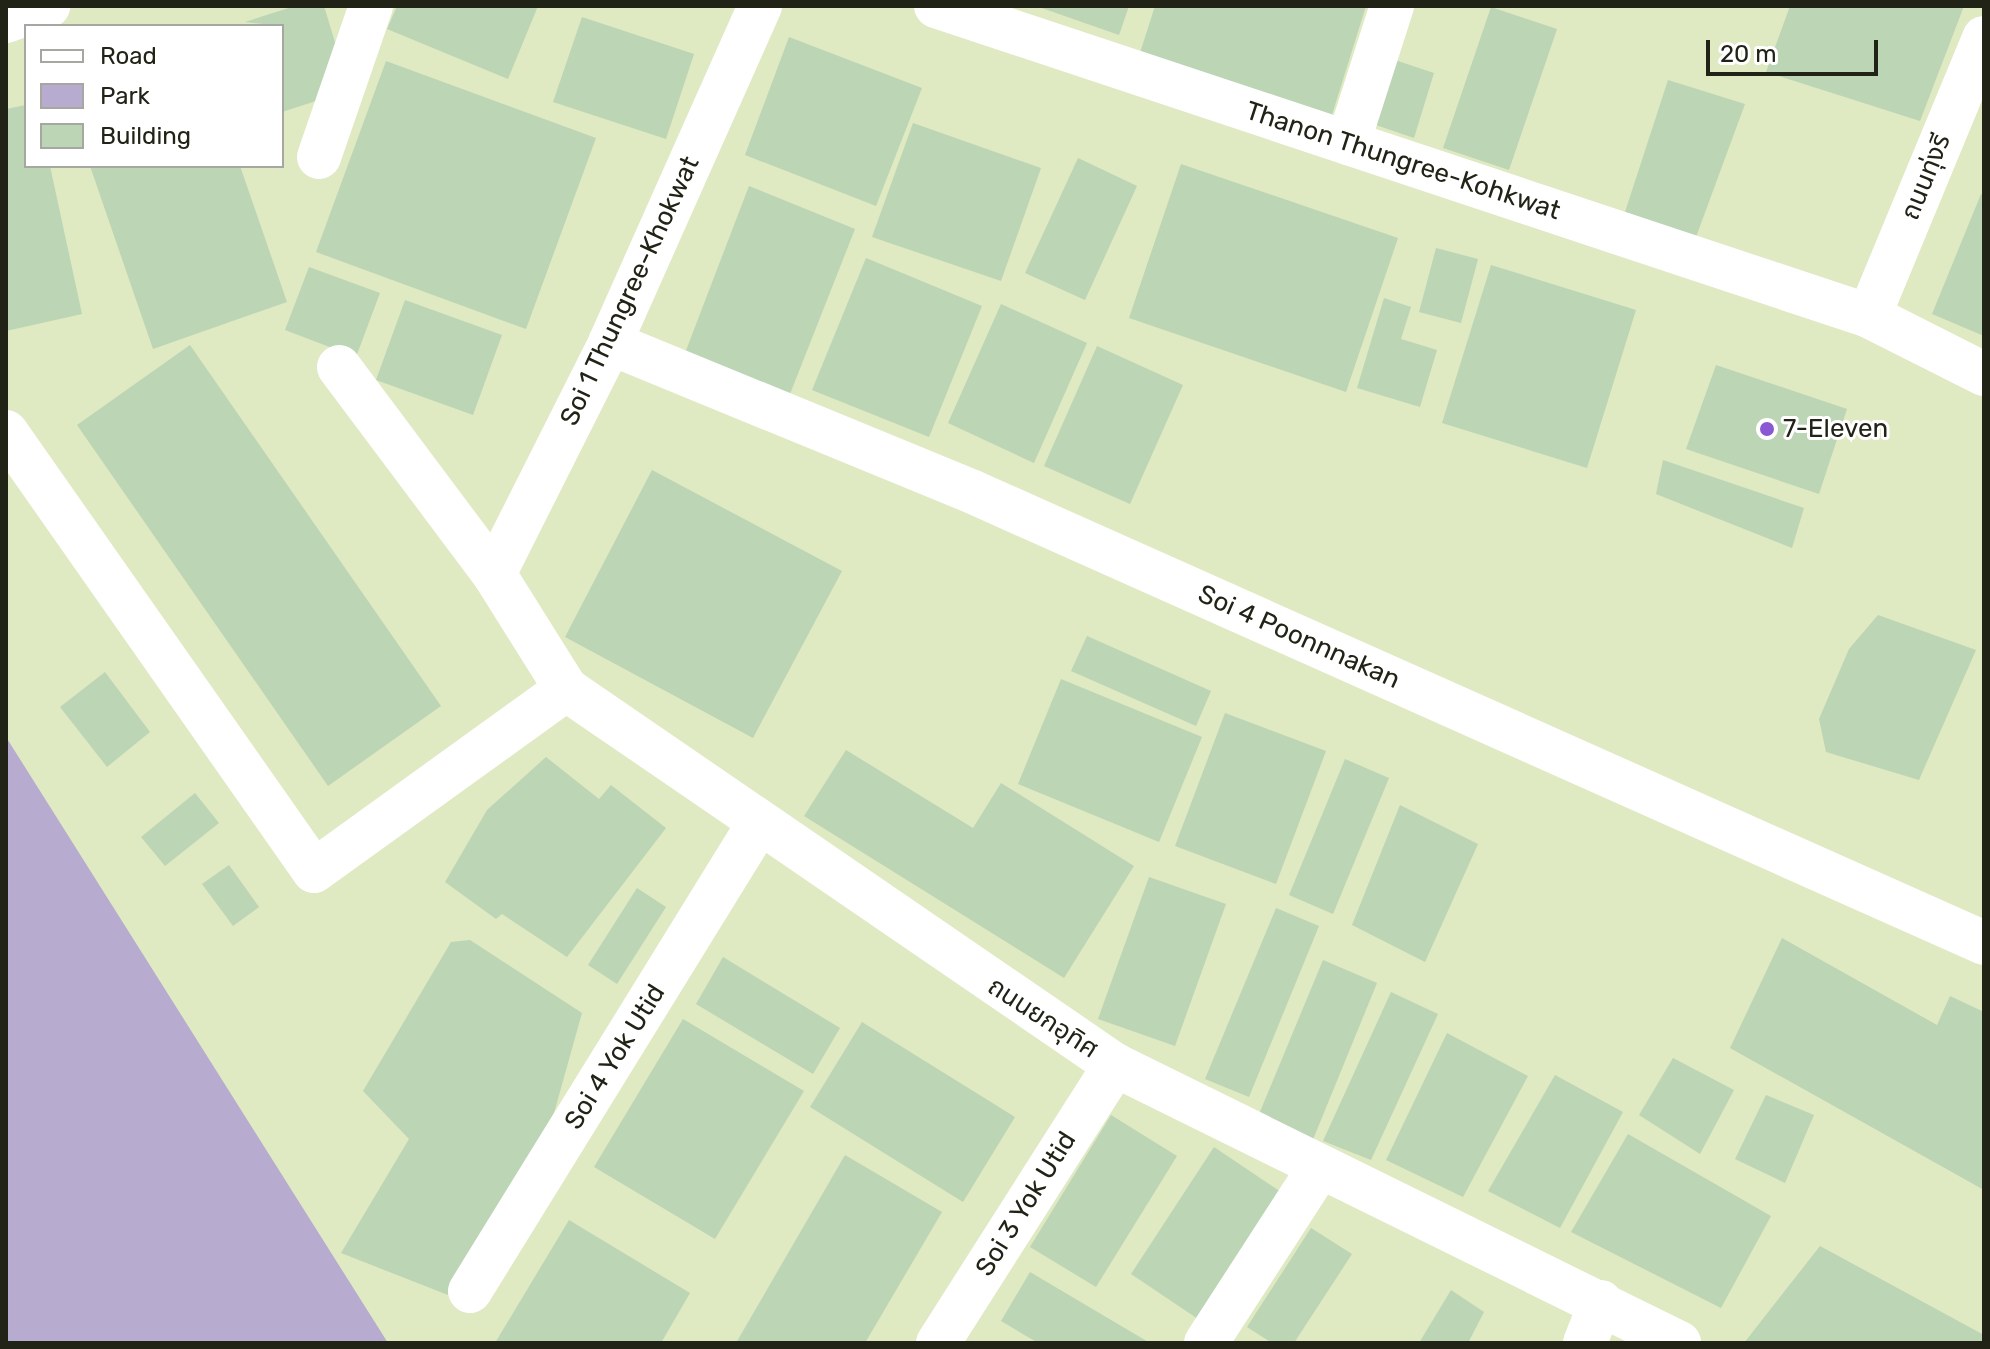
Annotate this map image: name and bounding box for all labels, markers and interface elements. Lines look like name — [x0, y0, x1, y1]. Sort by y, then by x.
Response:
legend — [24, 24, 284, 168]
scale bar — [1710, 24, 1882, 74]
text: 20 m — [1720, 40, 1777, 68]
text: Road — [100, 42, 157, 70]
text: Park — [100, 82, 150, 110]
street label: Thanon Thungree-Kohkwat — [1241, 95, 1565, 227]
text: Building — [100, 122, 191, 150]
street label: ถนนทุ่งรี — [1895, 129, 1957, 225]
street label: Soi 1 Thungree-Khokwat — [554, 151, 706, 431]
place label: 7-Eleven — [1783, 413, 1888, 445]
marker: 7-Eleven — [1758, 420, 1776, 438]
street label: Soi 4 Poonnnakan — [1193, 579, 1405, 695]
street label: ถนนยกอุทิศ — [982, 971, 1104, 1065]
street label: Soi 4 Yok Utid — [558, 978, 672, 1136]
street label: Soi 3 Yok Utid — [969, 1126, 1083, 1282]

